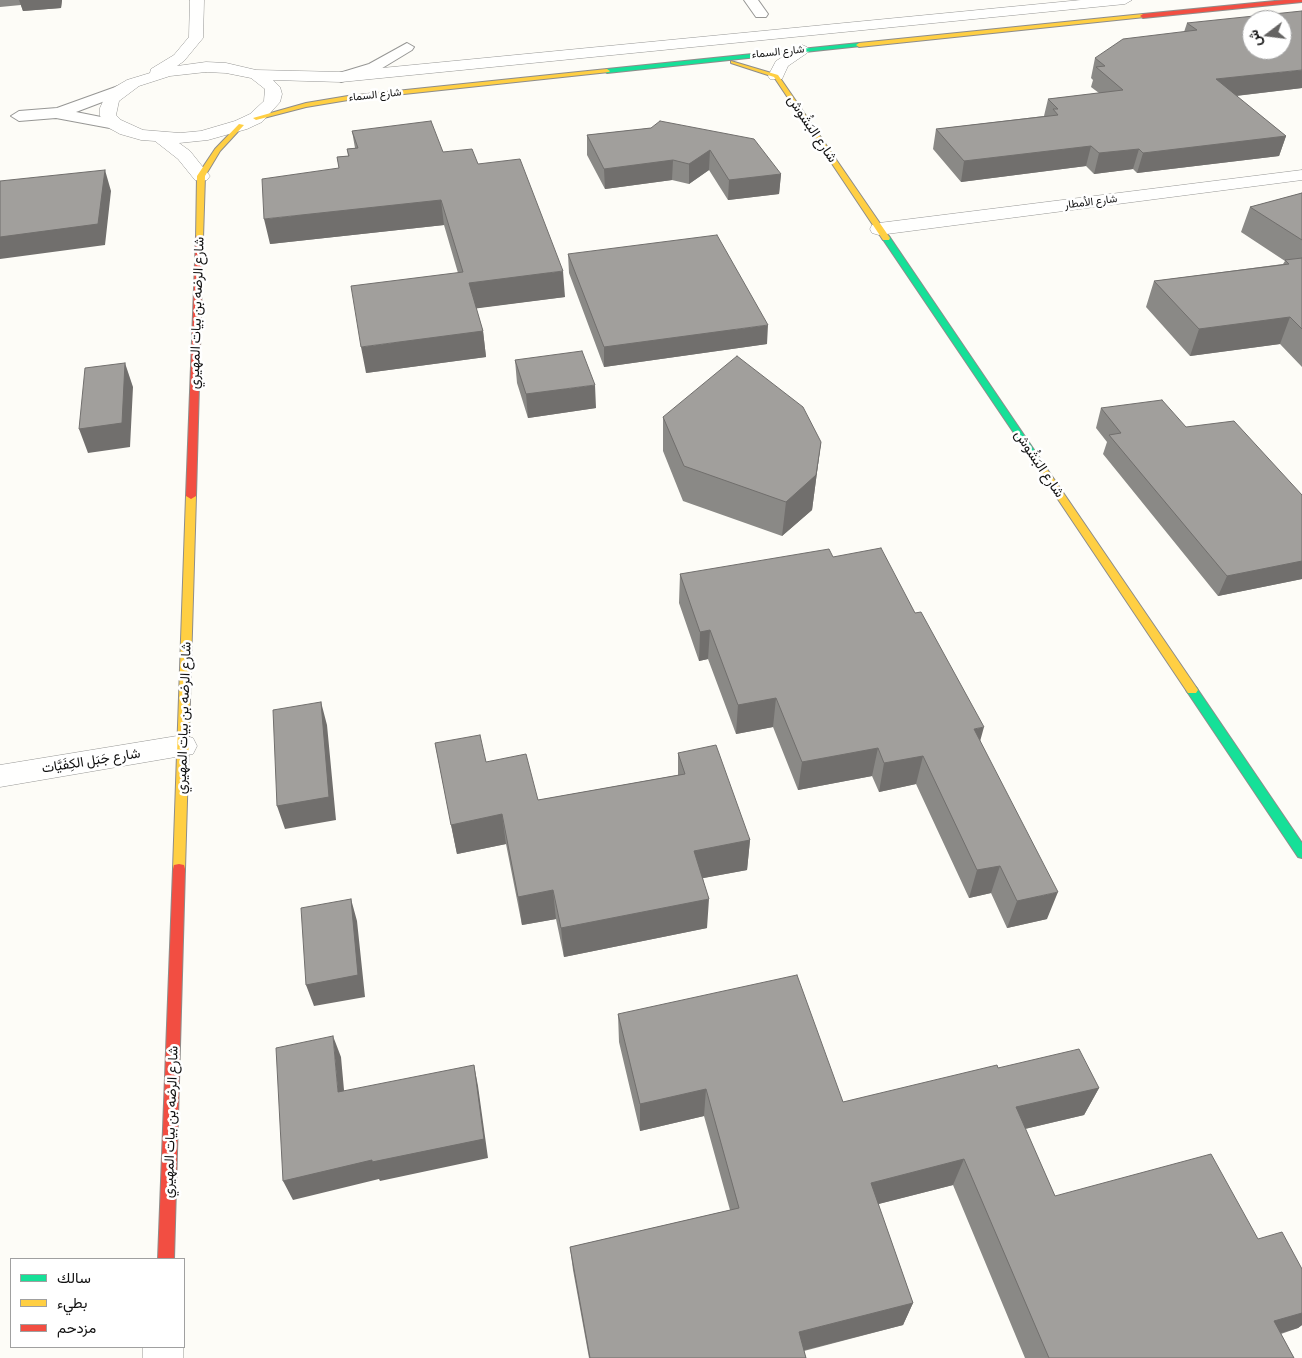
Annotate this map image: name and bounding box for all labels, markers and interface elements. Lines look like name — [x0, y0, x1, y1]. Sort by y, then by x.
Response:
north arrow — [1242, 10, 1292, 60]
text: ش — [1242, 28, 1265, 49]
street label: شارع السماء — [751, 43, 805, 61]
street label: شارع السماء — [348, 86, 402, 104]
street label: شارع البَشُوش — [783, 92, 841, 166]
street label: شارع الأمطار — [1064, 192, 1118, 212]
street label: شارع الرضه بن بيات المهيري — [186, 237, 208, 389]
street label: شارع البَشُوش — [1010, 427, 1068, 501]
street label: شارع الرضه بن بيات المهيري — [173, 642, 195, 794]
street label: شارع جَبَل الكِفَيَّات — [40, 745, 142, 777]
street label: شارع الرضه بن بيات المهيري — [160, 1046, 182, 1198]
legend — [10, 1258, 185, 1348]
text: سالك — [57, 1265, 91, 1288]
text: بطيء — [57, 1290, 87, 1313]
text: مزدحم — [57, 1315, 96, 1338]

